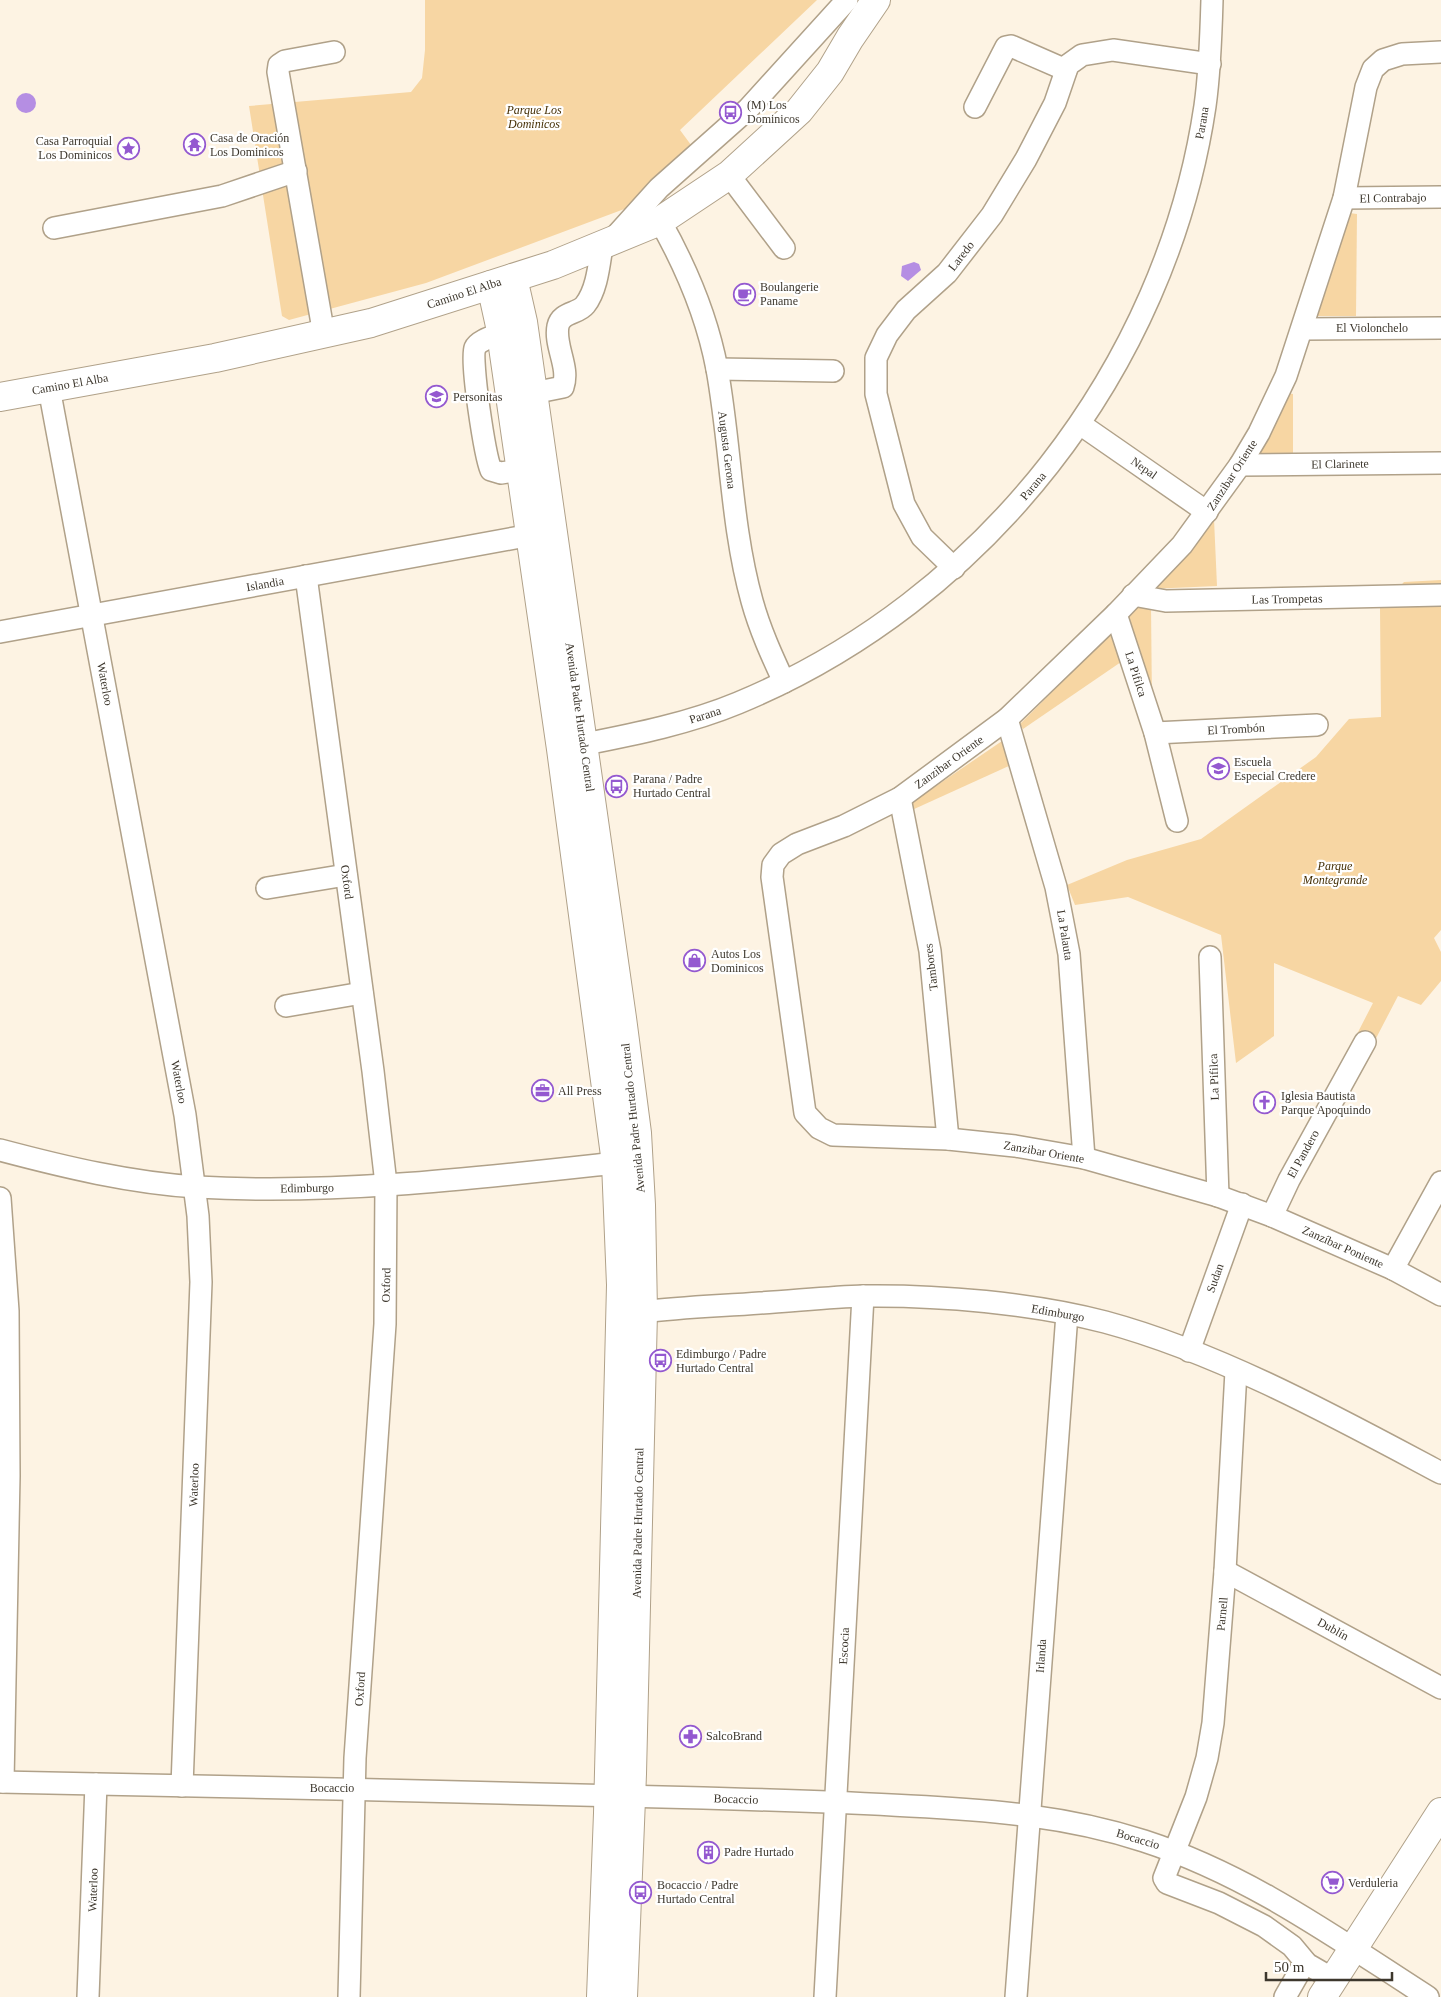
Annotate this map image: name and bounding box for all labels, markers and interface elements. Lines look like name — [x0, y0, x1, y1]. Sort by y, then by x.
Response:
place label: (M) Los Dominicos — [747, 98, 800, 126]
bus stop icon: (M) Los Dominicos — [719, 100, 743, 124]
park label: Parque Los Dominicos — [505, 103, 562, 131]
street label: Parana — [1192, 105, 1212, 140]
place label: Casa de Oración Los Dominicos — [210, 131, 289, 159]
temple icon: Casa de Oración Los Dominicos — [182, 133, 206, 157]
place label: Casa Parroquial Los Dominicos — [36, 134, 113, 162]
place icon: Casa Parroquial Los Dominicos — [116, 136, 140, 160]
street label: El Contrabajo — [1359, 190, 1427, 206]
street label: Laredo — [945, 238, 977, 274]
street label: Camino El Alba — [425, 274, 504, 312]
place label: Boulangerie Paname — [760, 280, 819, 308]
cafe icon: Boulangerie Paname — [732, 282, 756, 306]
street label: El Violonchelo — [1336, 321, 1408, 335]
street label: Camino El Alba — [31, 370, 110, 398]
school or university icon: Personitas — [425, 385, 449, 409]
place label: Personitas — [453, 390, 503, 404]
street label: Augusta Gerona — [715, 410, 739, 490]
street label: Zanzibar Oriente — [1204, 437, 1260, 513]
street label: Nepal — [1128, 454, 1160, 482]
street label: El Clarinete — [1311, 456, 1369, 472]
street label: Parana — [1017, 468, 1049, 503]
street label: Islandia — [245, 574, 286, 594]
street label: Las Trompetas — [1251, 591, 1323, 607]
street label: Avenida Padre Hurtado Central — [563, 641, 598, 793]
street label: La Pifilca — [1122, 649, 1150, 699]
street label: Waterloo — [94, 661, 116, 707]
street label: Parana — [687, 703, 723, 727]
street label: El Trombón — [1207, 721, 1265, 737]
street label: Zanzibar Oriente — [912, 732, 986, 792]
place label: Escuela Especial Credere — [1234, 755, 1316, 783]
school or university icon: Escuela Especial Credere — [1206, 757, 1230, 781]
place label: Parana / Padre Hurtado Central — [633, 772, 711, 800]
bus stop icon: Parana / Padre Hurtado Central — [605, 774, 629, 798]
park label: Parque Montegrande — [1302, 859, 1368, 887]
street label: Oxford — [338, 864, 356, 900]
street label: La Palauta — [1054, 909, 1076, 962]
street label: Tambores — [921, 942, 941, 991]
place label: Autos Los Dominicos — [711, 947, 764, 975]
shop icon: Autos Los Dominicos — [683, 949, 707, 973]
street label: Avenida Padre Hurtado Central — [618, 1042, 648, 1194]
street label: La Pifilca — [1206, 1053, 1222, 1101]
street label: Waterloo — [168, 1059, 190, 1105]
office icon: All Press — [530, 1079, 554, 1103]
place label: All Press — [558, 1084, 602, 1098]
place label: Iglesia Bautista Parque Apoquindo — [1281, 1089, 1371, 1117]
church icon: Iglesia Bautista Parque Apoquindo — [1253, 1091, 1277, 1115]
street label: El Pandero — [1284, 1127, 1322, 1181]
street label: Zanzibar Oriente — [1003, 1138, 1085, 1166]
street label: Edimburgo — [280, 1181, 334, 1195]
street label: Zanzíbar Poniente — [1300, 1223, 1386, 1271]
street label: Sudan — [1203, 1262, 1227, 1294]
street label: Oxford — [379, 1268, 393, 1302]
street label: Edimburgo — [1030, 1301, 1086, 1325]
place label: Edimburgo / Padre Hurtado Central — [676, 1347, 766, 1375]
bus stop icon: Edimburgo / Padre Hurtado Central — [648, 1349, 672, 1373]
street label: Avenida Padre Hurtado Central — [630, 1447, 646, 1598]
street label: Waterloo — [186, 1463, 202, 1507]
street label: Parnell — [1214, 1596, 1231, 1632]
street label: Dublín — [1315, 1615, 1351, 1643]
street label: Escocia — [836, 1626, 852, 1665]
street label: Irlanda — [1033, 1638, 1049, 1673]
street label: Oxford — [352, 1671, 368, 1707]
pharmacy icon: SalcoBrand — [678, 1724, 702, 1748]
place label: SalcoBrand — [706, 1729, 762, 1743]
street label: Bocaccio — [310, 1781, 354, 1795]
street label: Bocaccio — [713, 1791, 759, 1807]
street label: Bocaccio — [1115, 1826, 1161, 1852]
building icon: Padre Hurtado — [696, 1840, 720, 1864]
place label: Padre Hurtado — [724, 1845, 794, 1859]
street label: Waterloo — [85, 1868, 101, 1912]
supermarket icon: Verduleria — [1320, 1871, 1344, 1895]
place label: Verduleria — [1348, 1876, 1399, 1890]
place label: Bocaccio / Padre Hurtado Central — [657, 1878, 738, 1906]
bus stop icon: Bocaccio / Padre Hurtado Central — [629, 1880, 653, 1904]
scale bar — [1266, 1950, 1392, 1982]
text: 50 m — [1274, 1959, 1305, 1975]

